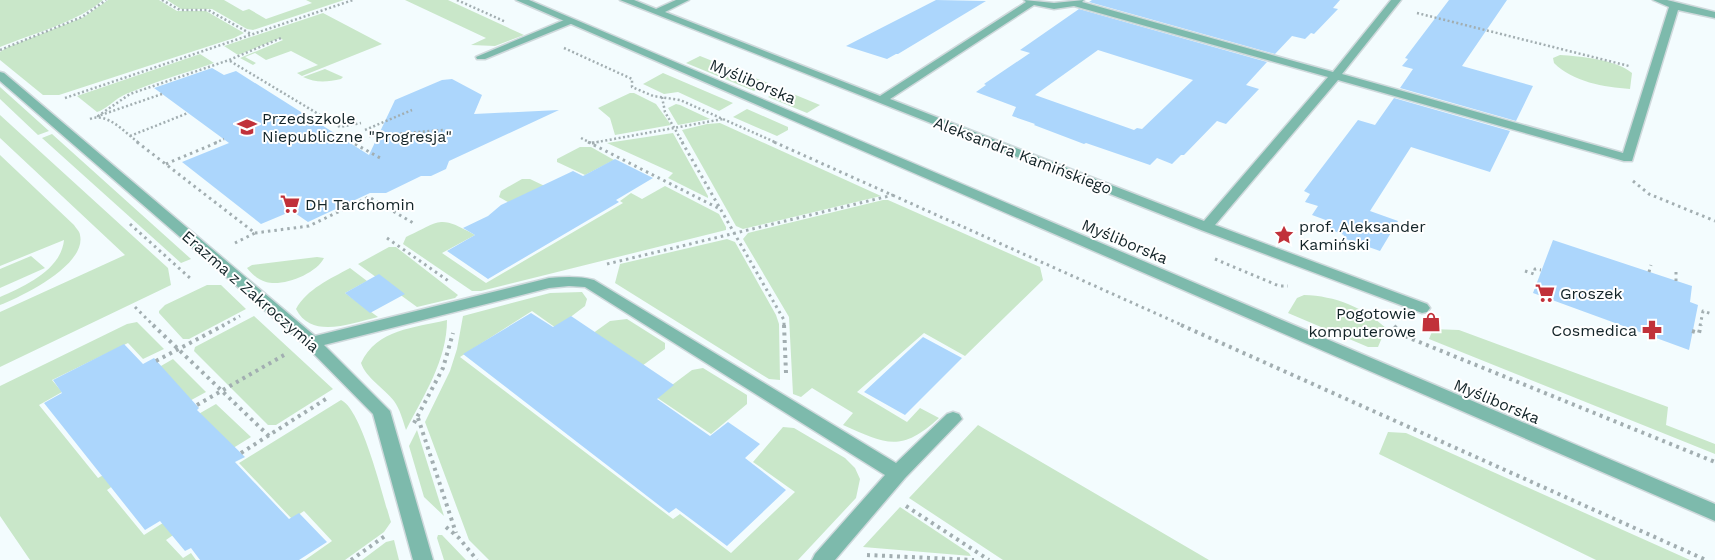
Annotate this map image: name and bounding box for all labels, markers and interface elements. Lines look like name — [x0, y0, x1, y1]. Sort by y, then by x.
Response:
street label: Myśliborska — [707, 55, 799, 108]
place label: Przedszkole Niepubliczne "Progresja" — [262, 109, 452, 146]
street label: Aleksandra Kamińskiego — [931, 113, 1115, 198]
school or university icon: Przedszkole Niepubliczne "Progresja" — [236, 116, 258, 138]
supermarket icon: DH Tarchomin — [279, 193, 301, 215]
place label: DH Tarchomin — [305, 195, 415, 214]
street label: Myśliborska — [1079, 215, 1171, 268]
place label: prof. Aleksander Kamiński — [1299, 217, 1426, 254]
place icon: prof. Aleksander Kamiński — [1273, 224, 1295, 246]
street label: Erazma z Zakroczymia — [178, 227, 323, 356]
supermarket icon: Groszek — [1534, 282, 1556, 304]
place label: Groszek — [1560, 284, 1623, 303]
place label: Pogotowie komputerowe — [1309, 304, 1416, 341]
shop icon: Pogotowie komputerowe — [1420, 311, 1442, 333]
pharmacy icon: Cosmedica — [1641, 319, 1663, 341]
place label: Cosmedica — [1551, 321, 1637, 340]
street label: Myśliborska — [1451, 375, 1543, 428]

